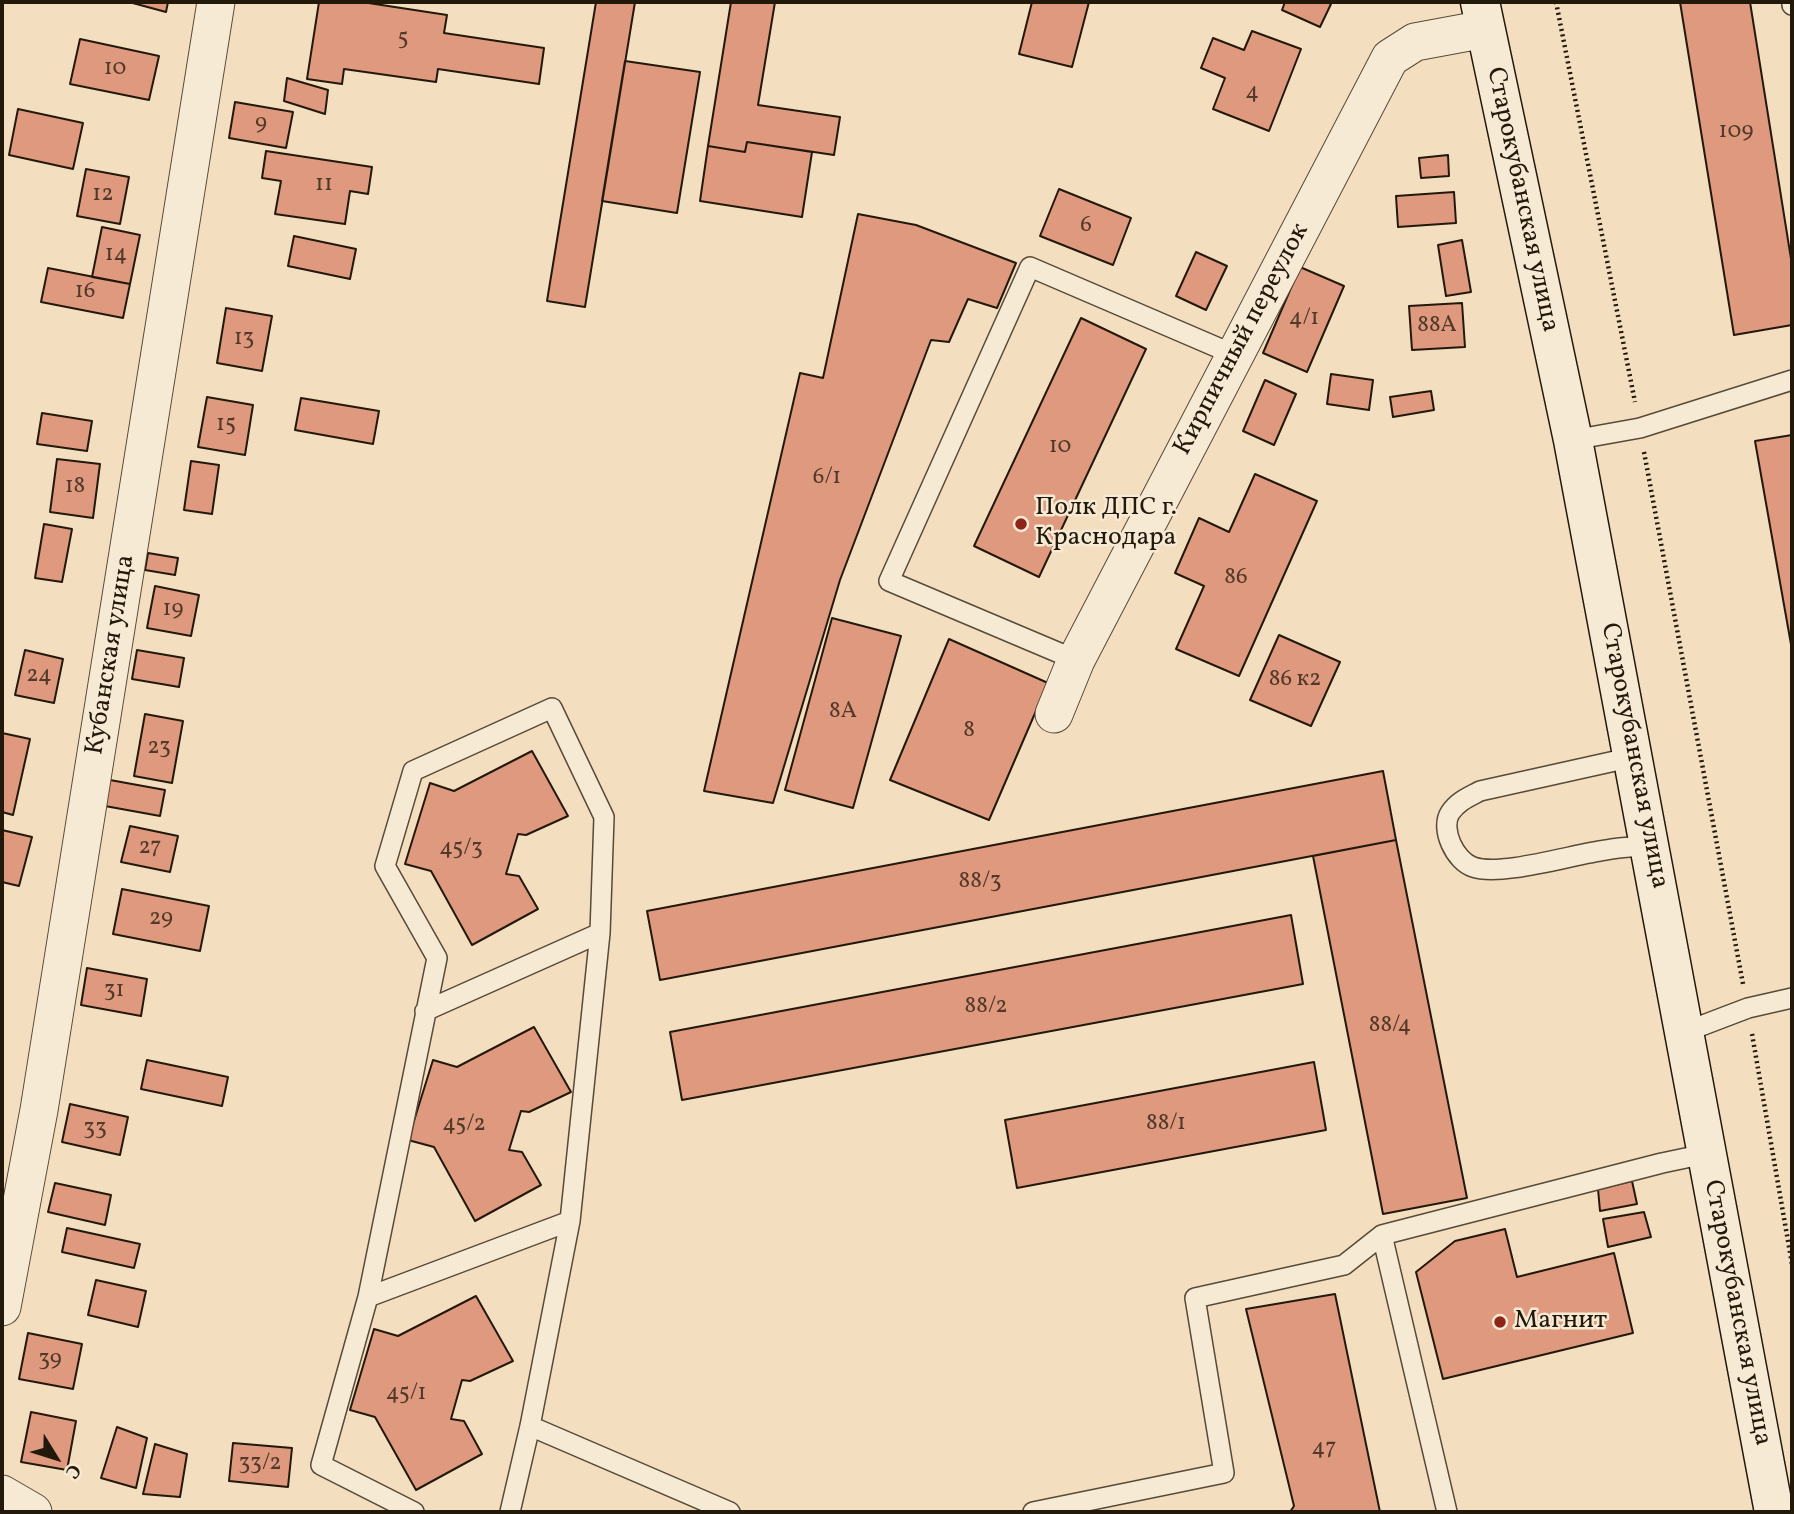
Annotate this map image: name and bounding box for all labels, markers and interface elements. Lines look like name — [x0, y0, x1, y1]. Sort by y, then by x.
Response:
house number: 5 — [397, 26, 409, 54]
house number: 10 — [104, 56, 126, 84]
street label: Старокубанская улица — [1478, 65, 1564, 335]
house number: 4 — [1245, 80, 1259, 108]
house number: 9 — [255, 111, 267, 139]
house number: 109 — [1719, 119, 1753, 147]
house number: 11 — [315, 172, 333, 200]
house number: 12 — [92, 182, 114, 210]
house number: 6 — [1080, 213, 1092, 241]
street label: Кирпичный переулок — [1169, 219, 1317, 461]
house number: 14 — [105, 242, 127, 270]
house number: 16 — [75, 279, 95, 307]
house number: 4/1 — [1289, 306, 1319, 334]
house number: 88А — [1417, 313, 1457, 341]
house number: 13 — [234, 326, 254, 354]
house number: 15 — [216, 412, 236, 440]
house number: 10 — [1049, 434, 1071, 462]
house number: 6/1 — [813, 465, 841, 493]
house number: 18 — [65, 474, 85, 502]
place label: Полк ДПС г. Краснодара — [1035, 493, 1177, 554]
marker: Полк ДПС г. Краснодара — [1013, 516, 1029, 532]
street label: Кубанская улица — [81, 553, 143, 757]
house number: 86 — [1224, 565, 1248, 593]
house number: 19 — [163, 597, 183, 625]
street label: Старокубанская улица — [1592, 621, 1674, 891]
house number: 24 — [26, 663, 52, 691]
house number: 86 к2 — [1269, 667, 1321, 695]
house number: 8А — [829, 699, 857, 727]
house number: 8 — [963, 718, 975, 746]
house number: 23 — [147, 735, 171, 763]
house number: 27 — [139, 835, 161, 863]
house number: 45/3 — [439, 836, 483, 864]
house number: 88/3 — [959, 869, 1001, 897]
house number: 29 — [149, 906, 173, 934]
house number: 31 — [104, 978, 124, 1006]
house number: 88/2 — [965, 994, 1007, 1022]
house number: 88/4 — [1369, 1013, 1411, 1041]
house number: 88/1 — [1146, 1111, 1186, 1139]
house number: 45/2 — [442, 1112, 486, 1140]
house number: 33 — [83, 1116, 107, 1144]
street label: Старокубанская улица — [1695, 1178, 1777, 1448]
place label: Магнит — [1514, 1306, 1607, 1338]
marker: Магнит — [1492, 1314, 1508, 1330]
house number: 39 — [38, 1347, 62, 1375]
house number: 45/1 — [386, 1381, 426, 1409]
north arrow — [21, 1423, 91, 1493]
house number: 47 — [1312, 1436, 1336, 1464]
house number: 33/2 — [238, 1451, 282, 1479]
text: С — [59, 1458, 87, 1484]

